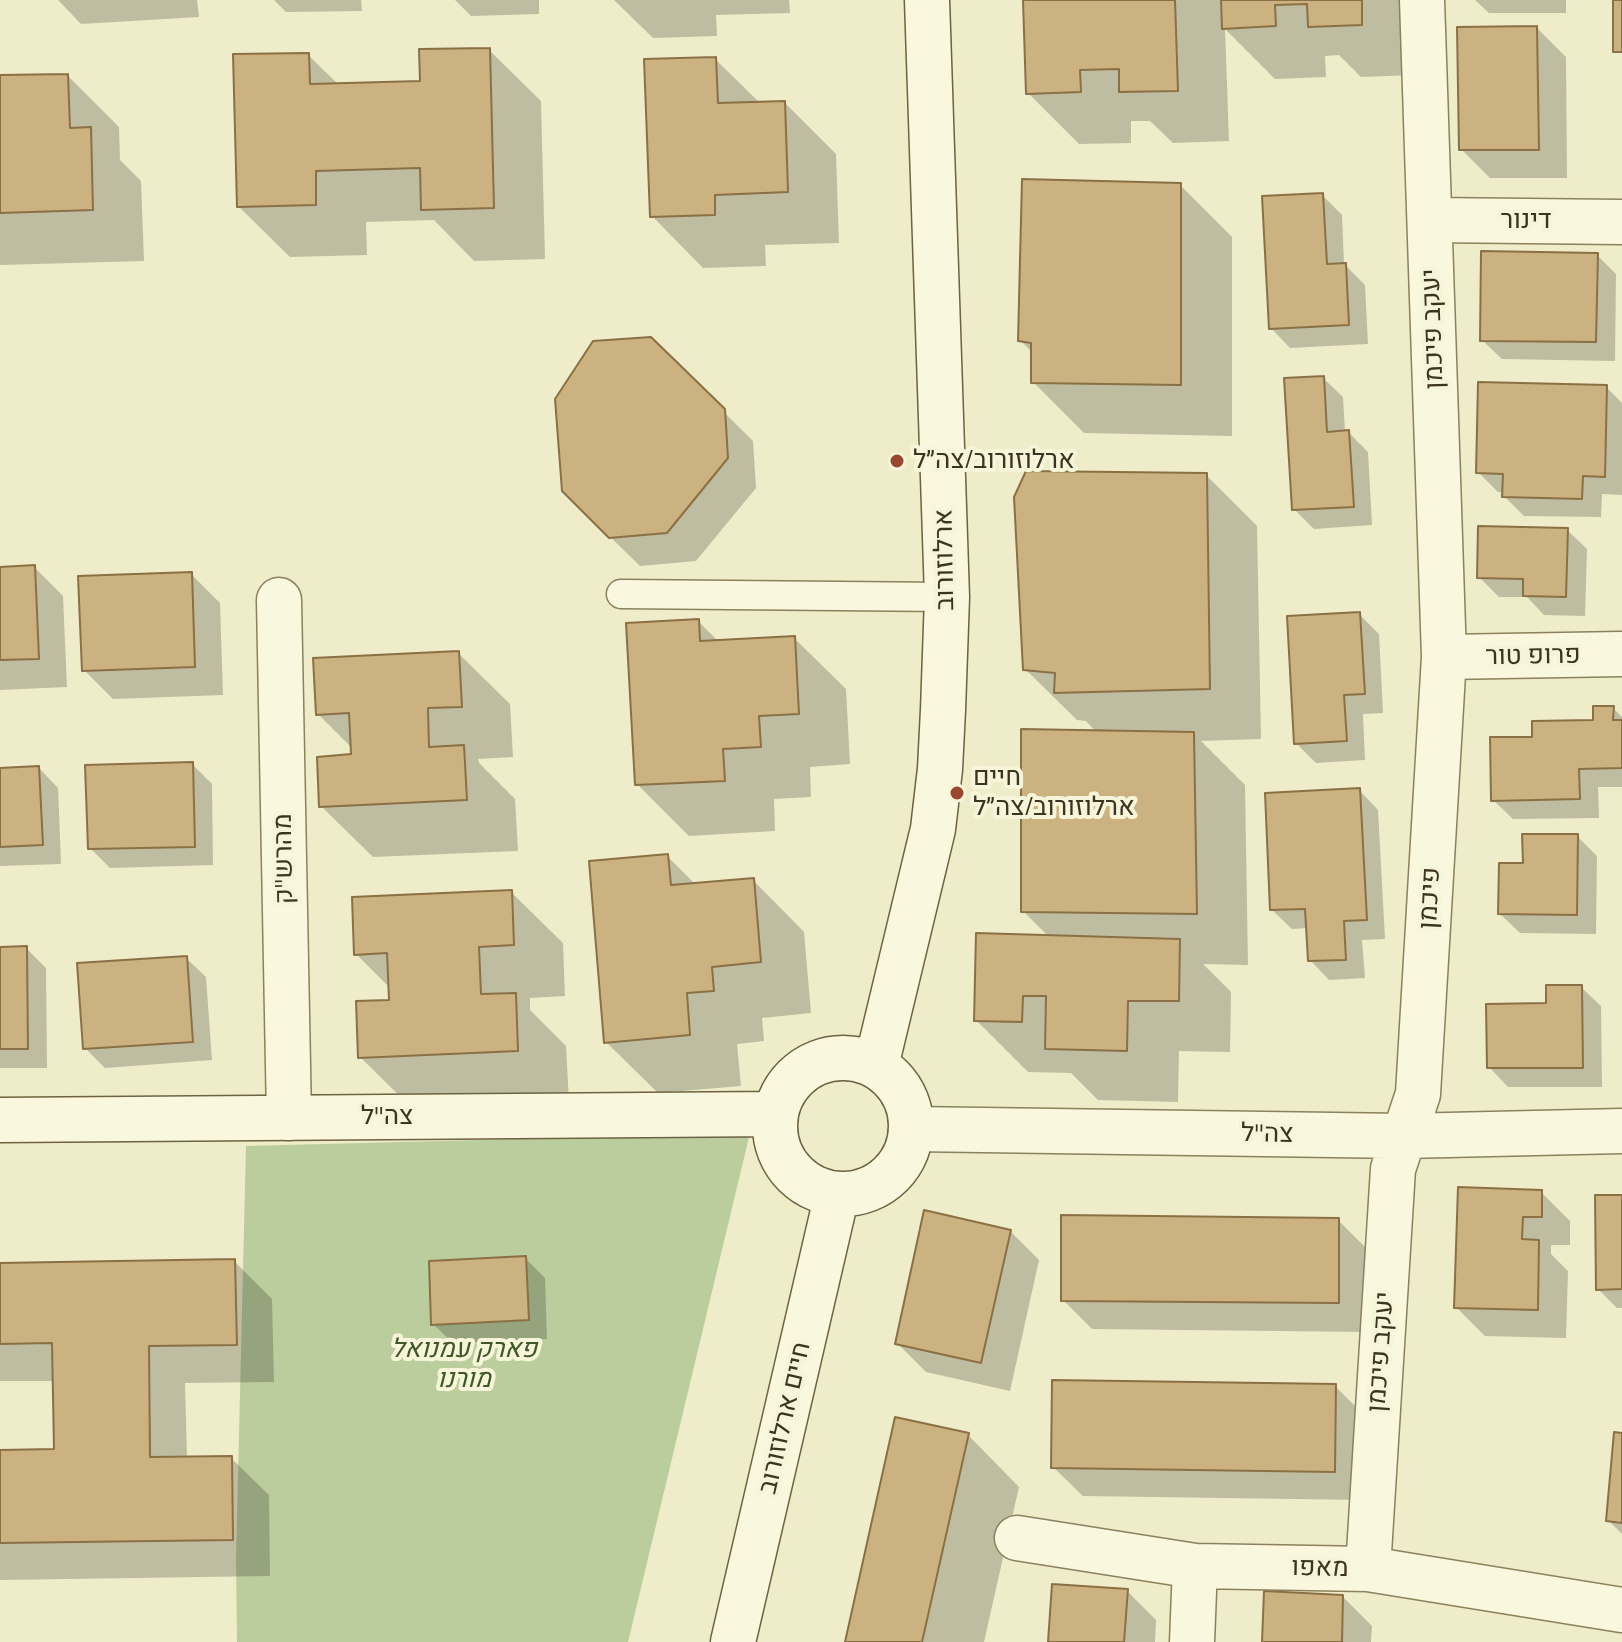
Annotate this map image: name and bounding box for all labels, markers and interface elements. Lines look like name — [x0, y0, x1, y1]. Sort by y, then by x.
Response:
street label: דינור — [1500, 205, 1552, 237]
street label: יעקב פיכמן — [1415, 268, 1451, 390]
place label: ארלוזורוב/צה״ל — [913, 445, 1075, 477]
marker: ארלוזורוב/צה״ל — [888, 452, 906, 470]
street label: ארלוזורוב — [929, 509, 961, 611]
street label: פרופ טור — [1485, 640, 1581, 672]
place label: חיים ארלוזורוב/צה״ל — [973, 762, 1135, 824]
marker: חיים ארלוזורוב/צה״ל — [948, 784, 966, 802]
street label: מהרש"ק — [268, 813, 300, 905]
street label: פיכמן — [1413, 866, 1447, 930]
street label: צה"ל — [361, 1101, 413, 1133]
street label: צה"ל — [1240, 1118, 1294, 1150]
street label: יעקב פיכמן — [1361, 1291, 1401, 1413]
park label: פארק עמנואל מורנו — [391, 1334, 537, 1396]
street label: חיים ארלוזורוב — [752, 1339, 818, 1497]
street label: מאפו — [1291, 1552, 1349, 1584]

